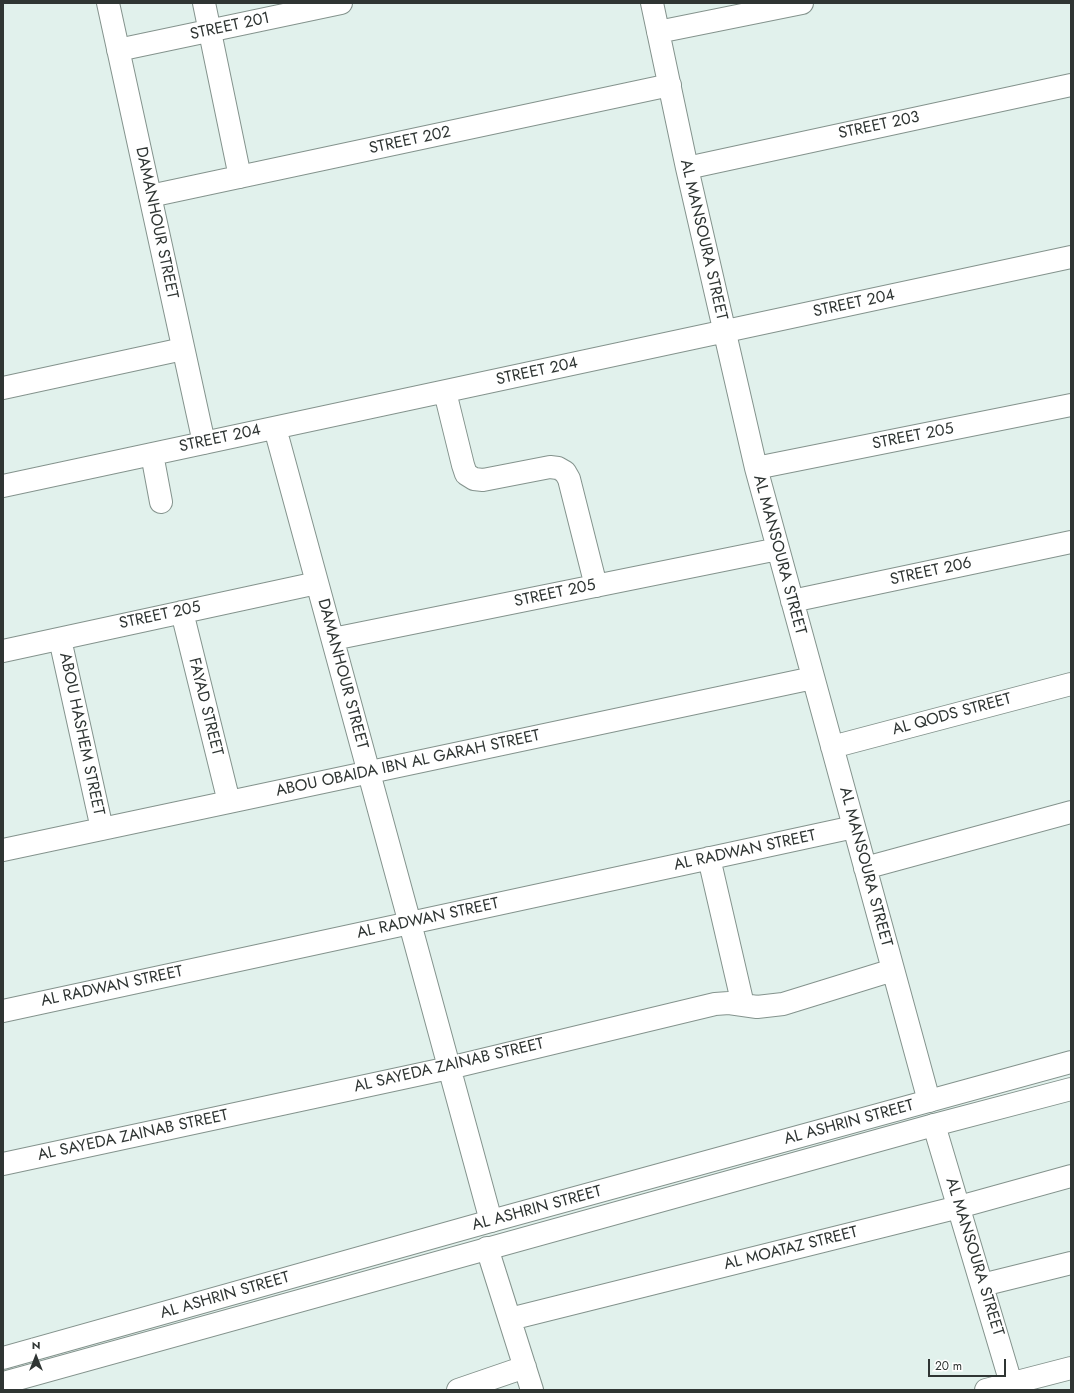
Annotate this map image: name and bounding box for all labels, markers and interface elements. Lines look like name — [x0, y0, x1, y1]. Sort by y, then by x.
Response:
street label: STREET 201 — [188, 9, 272, 45]
street label: STREET 203 — [837, 108, 921, 144]
street label: STREET 202 — [368, 123, 452, 159]
street label: DAMANHOUR STREET — [131, 145, 181, 301]
street label: AL MANSOURA STREET — [675, 158, 731, 322]
street label: STREET 204 — [811, 286, 897, 322]
street label: STREET 204 — [494, 354, 580, 390]
street label: STREET 205 — [871, 420, 955, 454]
street label: STREET 204 — [177, 421, 263, 457]
street label: AL MANSOURA STREET — [748, 473, 810, 637]
street label: STREET 206 — [888, 554, 974, 590]
street label: STREET 205 — [513, 576, 597, 612]
street label: DAMANHOUR STREET — [313, 597, 371, 751]
street label: STREET 205 — [118, 598, 202, 634]
street label: ABOU HASHEM STREET — [54, 651, 108, 817]
street label: FAYAD STREET — [184, 656, 226, 758]
street label: AL QODS STREET — [890, 690, 1014, 740]
street label: ABOU OBAIDA IBN AL GARAH STREET — [274, 727, 542, 801]
street label: AL MANSOURA STREET — [834, 785, 896, 949]
street label: AL RADWAN STREET — [672, 827, 818, 875]
street label: AL RADWAN STREET — [355, 895, 501, 943]
street label: AL RADWAN STREET — [39, 963, 185, 1011]
street label: AL SAYEDA ZAINAB STREET — [352, 1035, 546, 1097]
street label: AL ASHRIN STREET — [782, 1096, 916, 1150]
street label: AL SAYEDA ZAINAB STREET — [36, 1106, 230, 1166]
street label: AL MANSOURA STREET — [941, 1176, 1007, 1338]
street label: AL ASHRIN STREET — [470, 1182, 604, 1236]
street label: AL MOATAZ STREET — [722, 1223, 860, 1275]
street label: AL ASHRIN STREET — [158, 1268, 292, 1324]
north arrow — [16, 1337, 56, 1377]
text: N — [32, 1337, 40, 1353]
scale bar — [930, 1351, 1008, 1377]
text: 20 m — [935, 1357, 962, 1375]

